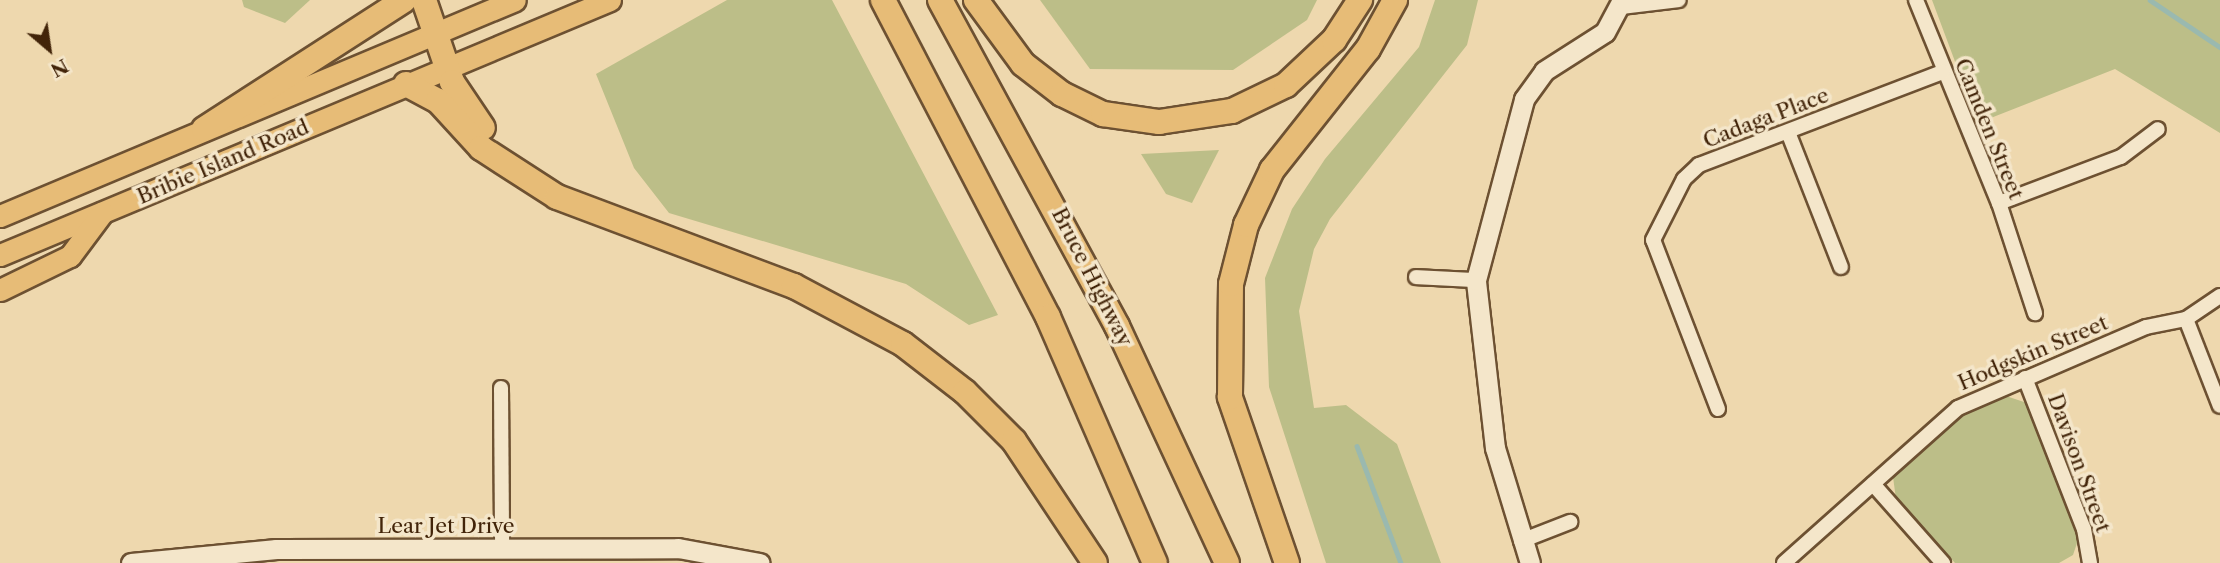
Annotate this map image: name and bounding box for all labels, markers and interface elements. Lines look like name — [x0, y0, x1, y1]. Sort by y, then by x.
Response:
north arrow — [14, 14, 84, 84]
text: N — [47, 54, 72, 82]
street label: Camden Street — [1949, 55, 2029, 203]
street label: Cadaga Place — [1700, 82, 1832, 154]
street label: Bribie Island Road — [133, 114, 313, 210]
street label: Bruce Highway — [1046, 204, 1138, 350]
street label: Hodgskin Street — [1954, 310, 2112, 396]
street label: Davison Street — [2042, 390, 2116, 536]
street label: Lear Jet Drive — [377, 513, 515, 539]

